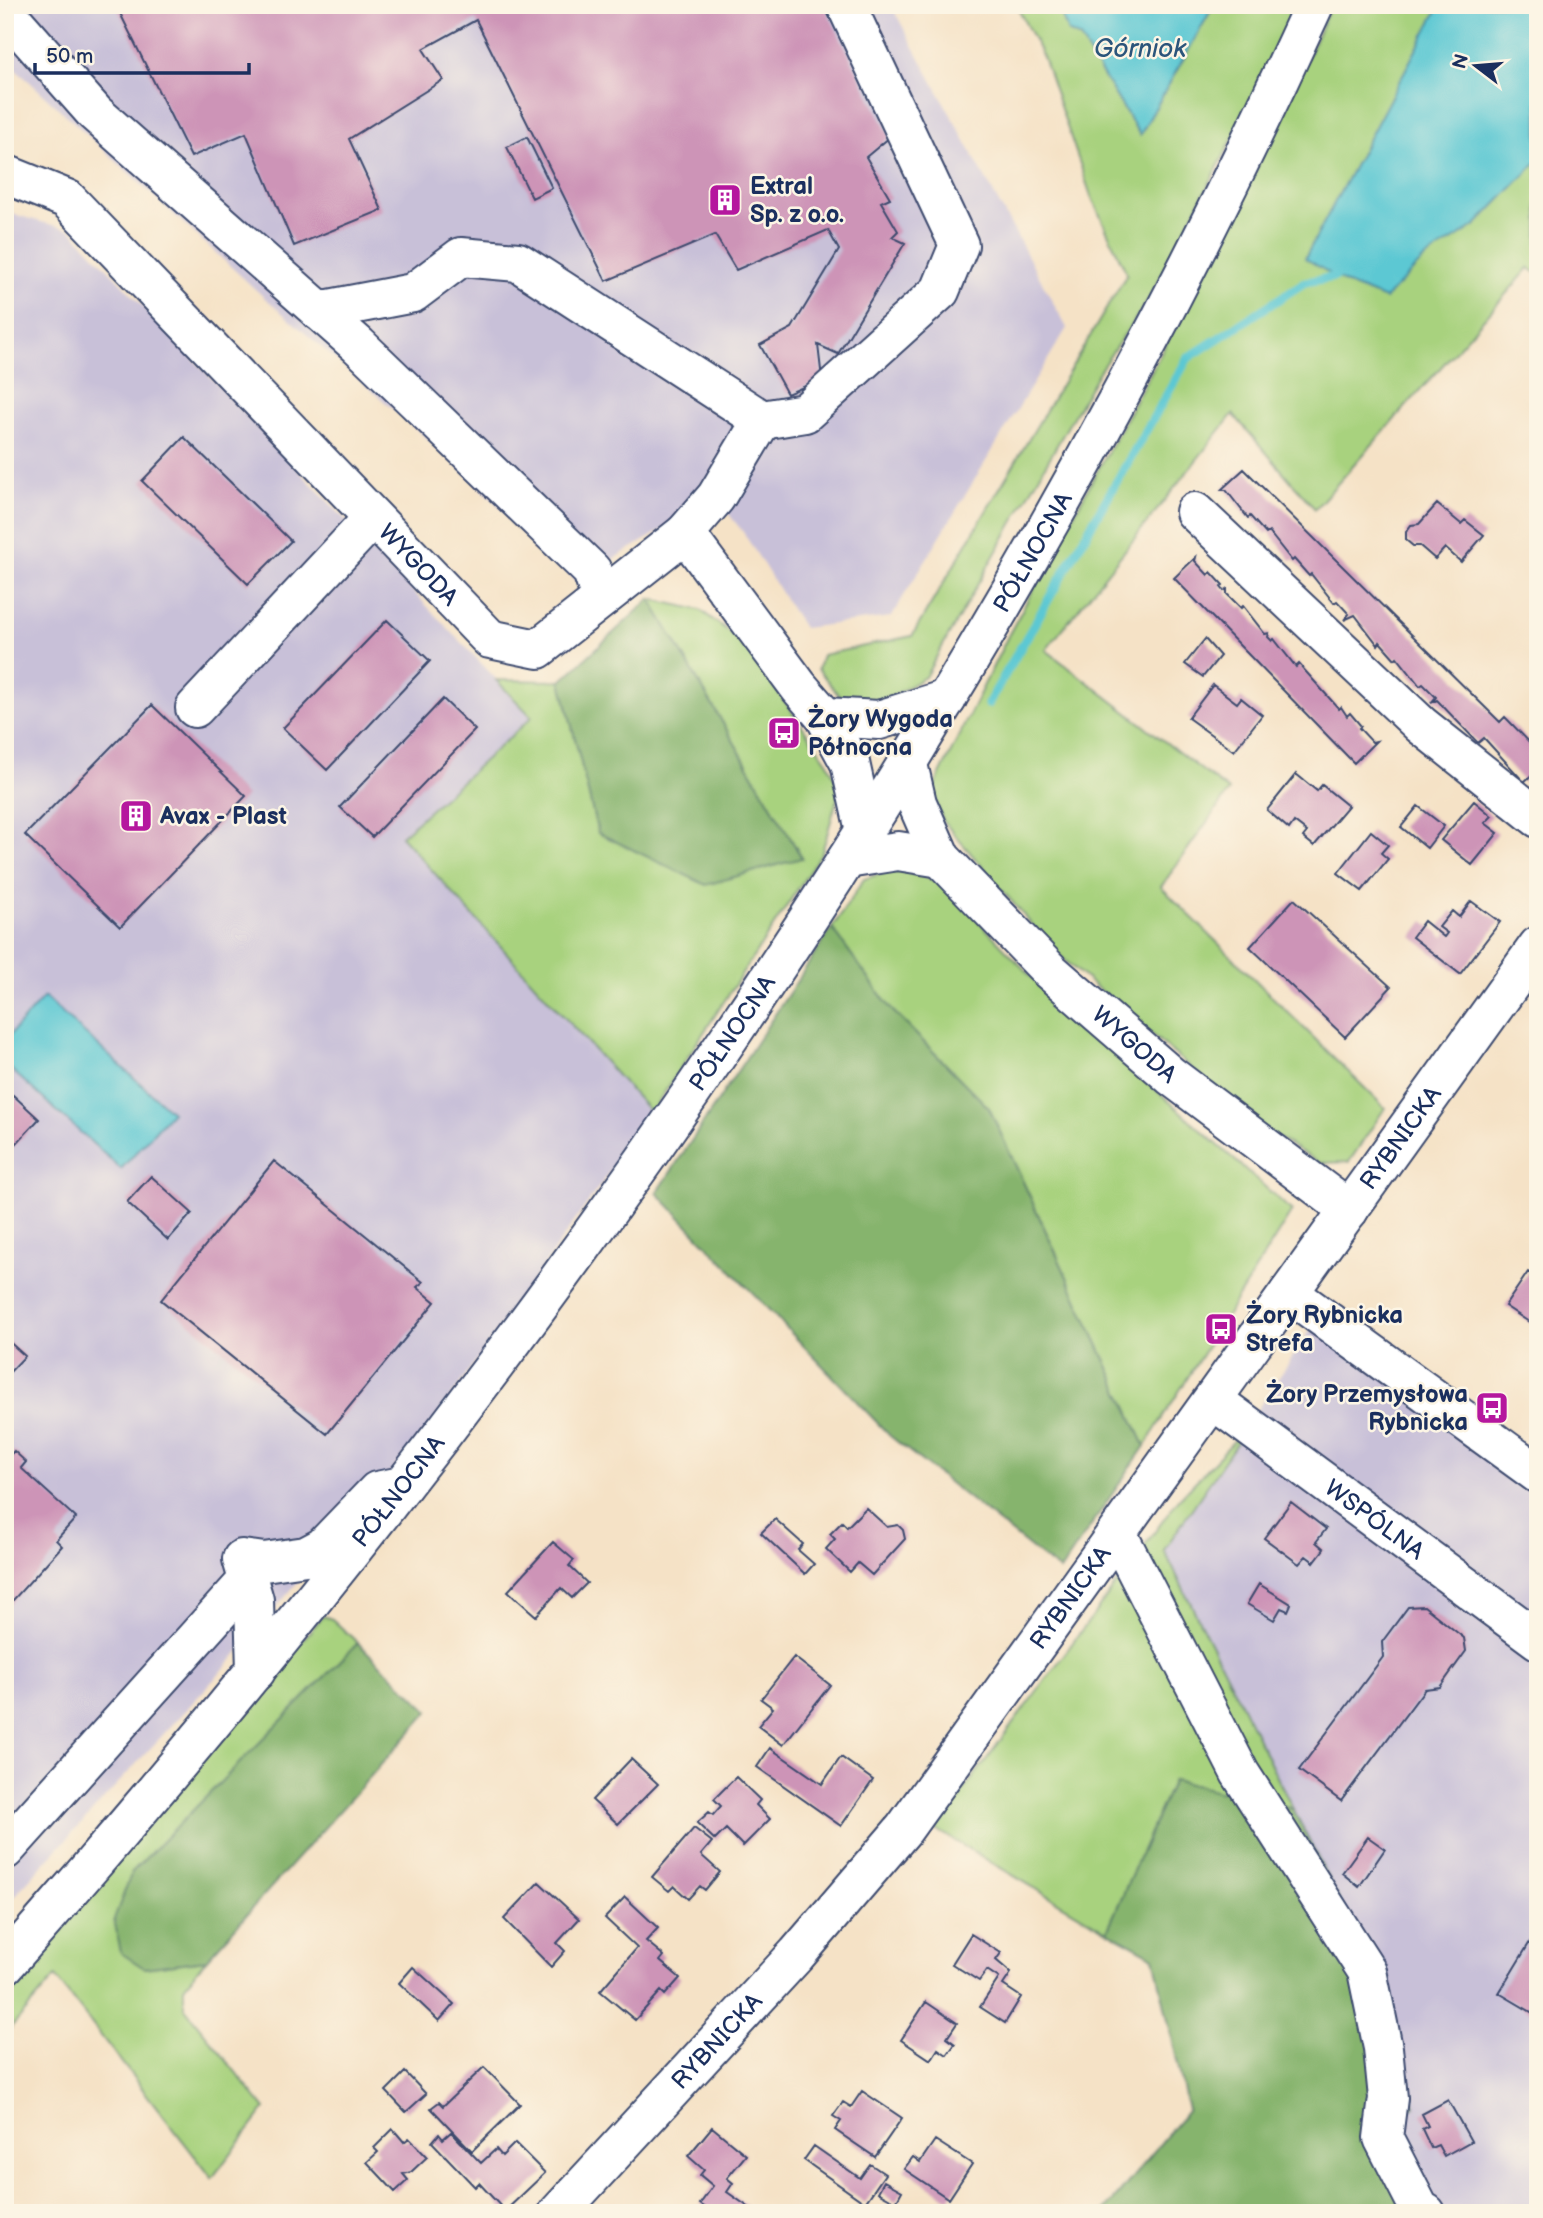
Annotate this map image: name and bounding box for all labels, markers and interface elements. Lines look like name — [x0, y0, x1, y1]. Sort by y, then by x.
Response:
scale bar — [35, 32, 248, 76]
north arrow — [1442, 32, 1512, 102]
water label: Górniok — [1094, 34, 1187, 65]
text: 50 m — [46, 44, 93, 69]
text: N — [1448, 52, 1474, 72]
place label: Extral Sp. z o.o. — [750, 172, 844, 229]
building icon: Extral Sp. z o.o. — [706, 181, 744, 219]
street label: PÓŁNOCNA — [987, 487, 1079, 617]
street label: WYGODA — [372, 518, 465, 612]
place label: Żory Wygoda Północna — [808, 703, 953, 762]
bus stop icon: Żory Wygoda Północna — [765, 714, 803, 752]
building icon: Avax - Plast — [117, 797, 155, 835]
place label: Avax - Plast — [159, 802, 287, 831]
street label: PÓŁNOCNA — [683, 969, 782, 1096]
street label: WYGODA — [1086, 1000, 1183, 1089]
street label: RYBNICKA — [1353, 1080, 1447, 1195]
place label: Żory Rybnicka Strefa — [1246, 1299, 1403, 1358]
bus stop icon: Żory Rybnicka Strefa — [1202, 1310, 1240, 1348]
place label: Żory Przemysłowa Rybnicka — [1266, 1378, 1468, 1437]
bus stop icon: Żory Przemysłowa Rybnicka — [1473, 1389, 1511, 1427]
street label: PÓŁNOCNA — [346, 1429, 451, 1553]
street label: WSPÓLNA — [1319, 1473, 1431, 1566]
street label: RYBNICKA — [1023, 1540, 1117, 1655]
street label: RYBNICKA — [665, 1987, 768, 2095]

